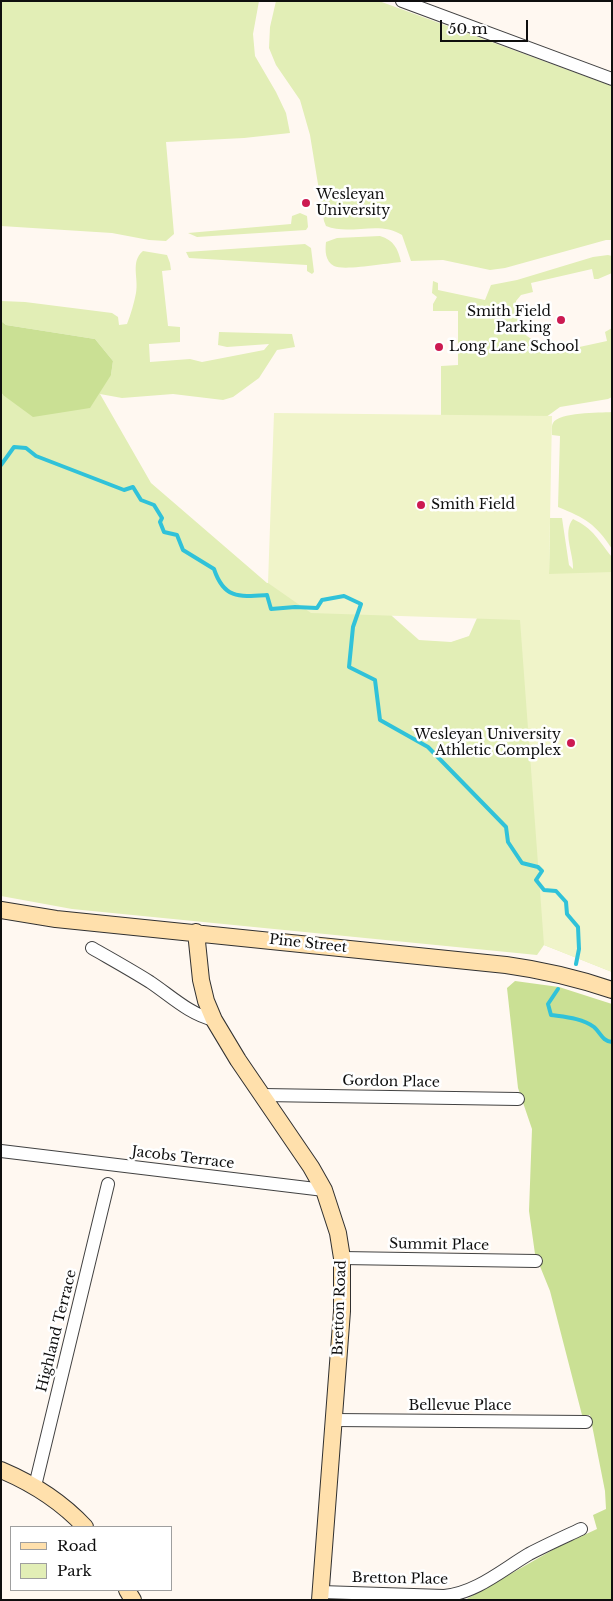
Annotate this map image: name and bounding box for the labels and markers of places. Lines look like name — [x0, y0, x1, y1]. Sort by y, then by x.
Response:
place label: Wesleyan University — [316, 187, 390, 220]
marker: Wesleyan University — [300, 197, 312, 209]
place label: Smith Field Parking — [467, 304, 551, 336]
marker: Smith Field Parking — [555, 314, 567, 326]
place label: Long Lane School — [449, 339, 579, 355]
marker: Long Lane School — [433, 341, 445, 353]
place label: Smith Field — [431, 497, 515, 513]
marker: Smith Field — [415, 499, 427, 511]
place label: Wesleyan University Athletic Complex — [414, 727, 561, 760]
marker: Wesleyan University Athletic Complex — [565, 737, 577, 749]

